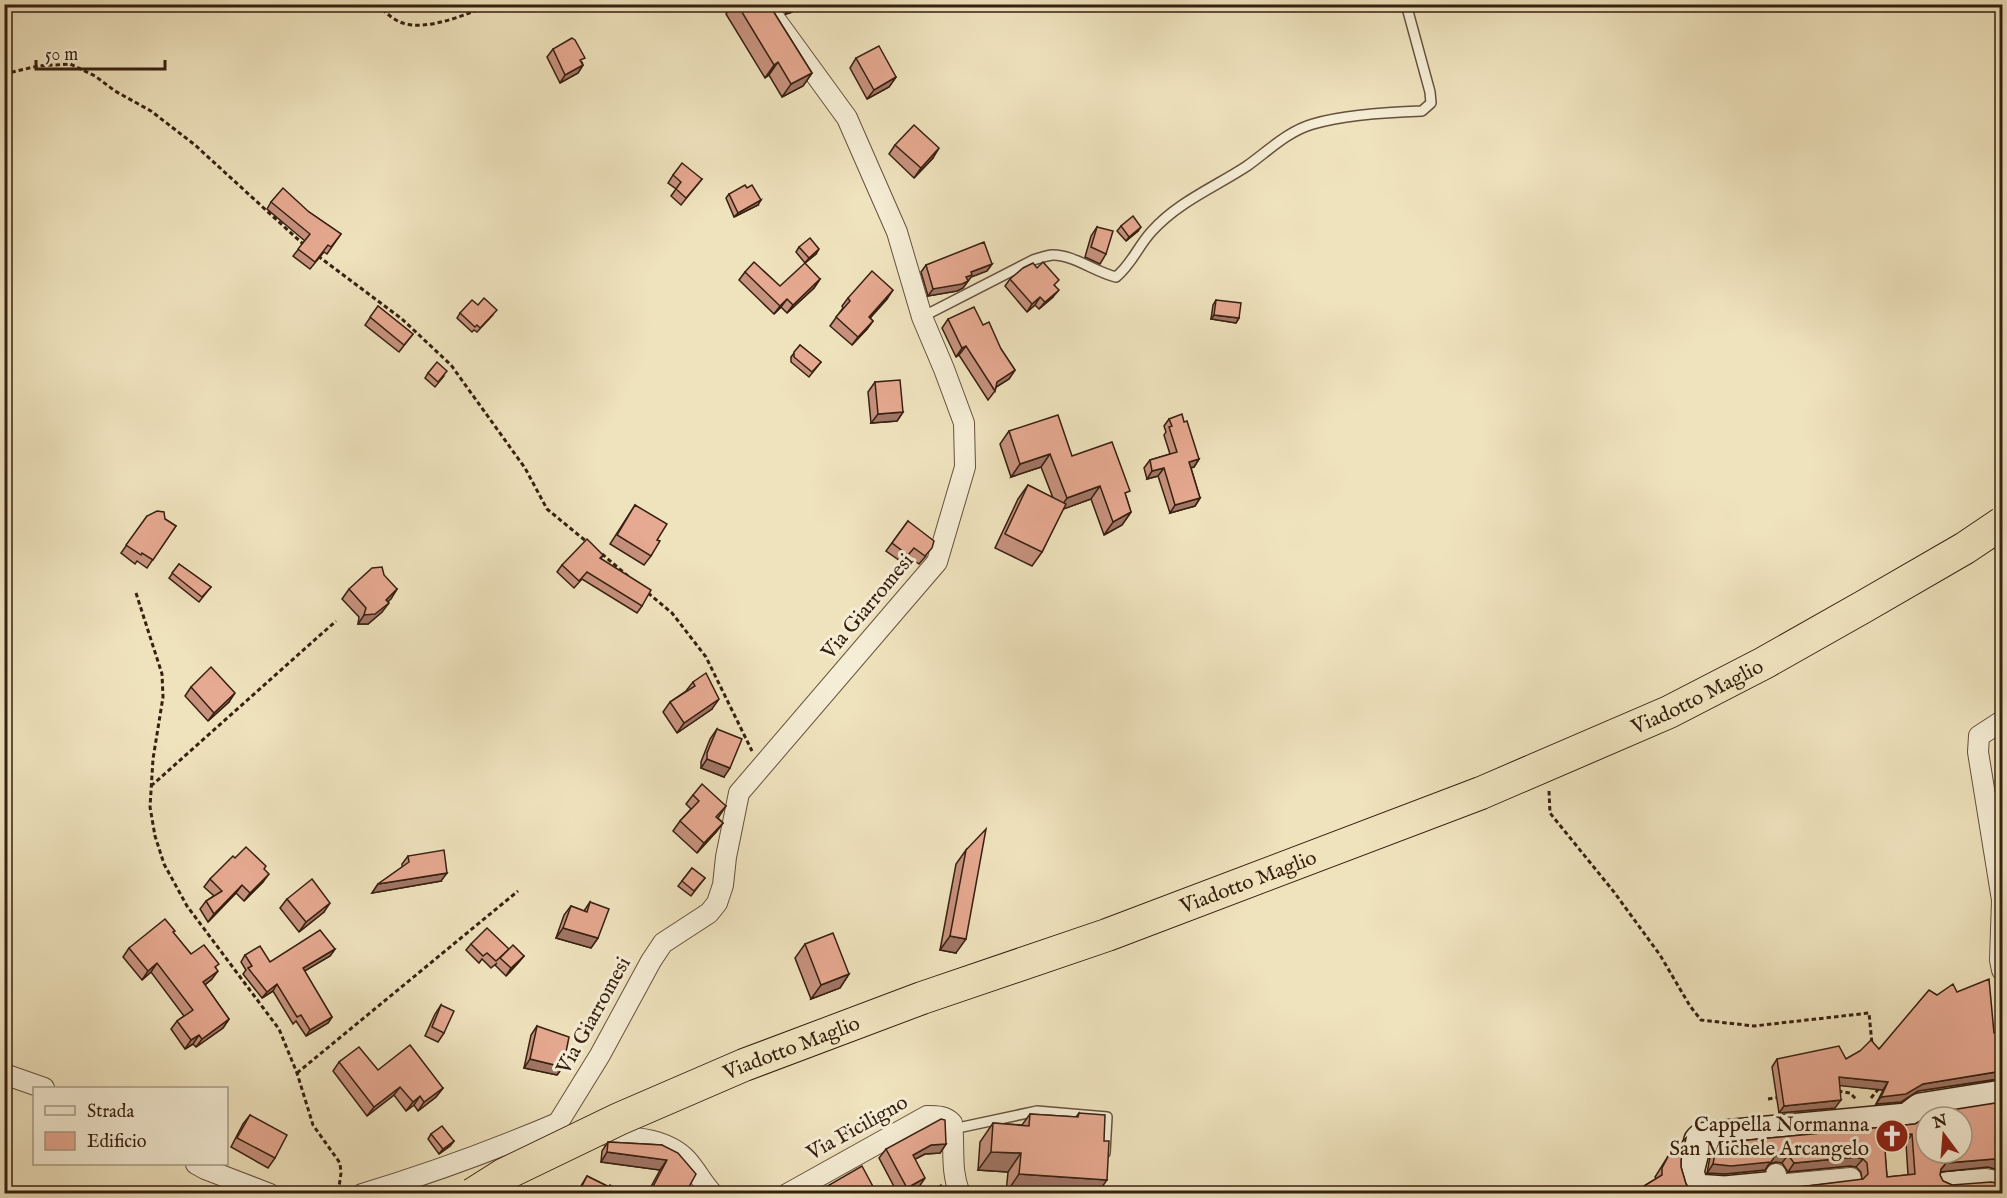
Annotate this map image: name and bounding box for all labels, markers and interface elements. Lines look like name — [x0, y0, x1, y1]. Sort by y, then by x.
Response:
scale bar — [36, 33, 165, 71]
text: 50 m — [45, 44, 78, 67]
street label: Via Giarromesi — [815, 549, 920, 666]
street label: Viadotto Maglio — [1627, 654, 1768, 742]
street label: Viadotto Maglio — [1176, 845, 1321, 921]
street label: Via Giarromesi — [551, 952, 638, 1080]
street label: Viadotto Maglio — [719, 1011, 864, 1088]
legend — [33, 1087, 228, 1165]
street label: Via Ficiligno — [801, 1089, 913, 1168]
text: Strada — [87, 1101, 134, 1124]
north arrow — [1914, 1105, 1974, 1165]
text: N — [1930, 1111, 1950, 1134]
place label: Cappella Normanna San Michele Arcangelo — [1669, 1112, 1870, 1163]
church icon: Cappella Normanna San Michele Arcangelo — [1874, 1118, 1910, 1154]
text: Edificio — [87, 1131, 147, 1154]

